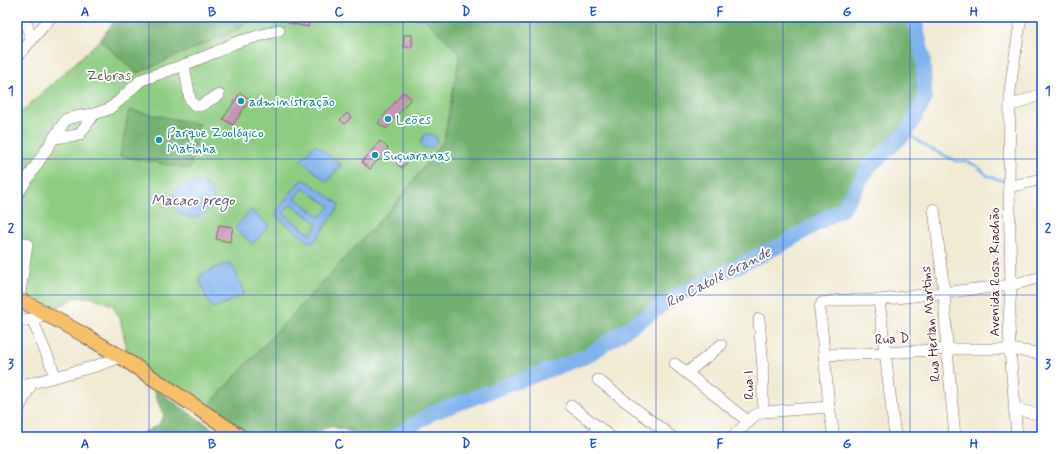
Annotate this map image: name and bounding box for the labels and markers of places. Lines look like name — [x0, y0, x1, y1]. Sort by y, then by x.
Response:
place label: administração — [249, 93, 335, 111]
marker: administração — [236, 96, 246, 106]
place label: Leões — [396, 111, 431, 129]
marker: Leões — [383, 114, 393, 124]
place label: Parque Zoológico Matinha — [167, 124, 264, 158]
marker: Parque Zoológico Matinha — [154, 135, 164, 145]
place label: Suçuaranas — [383, 147, 451, 165]
marker: Suçuaranas — [370, 150, 380, 160]

